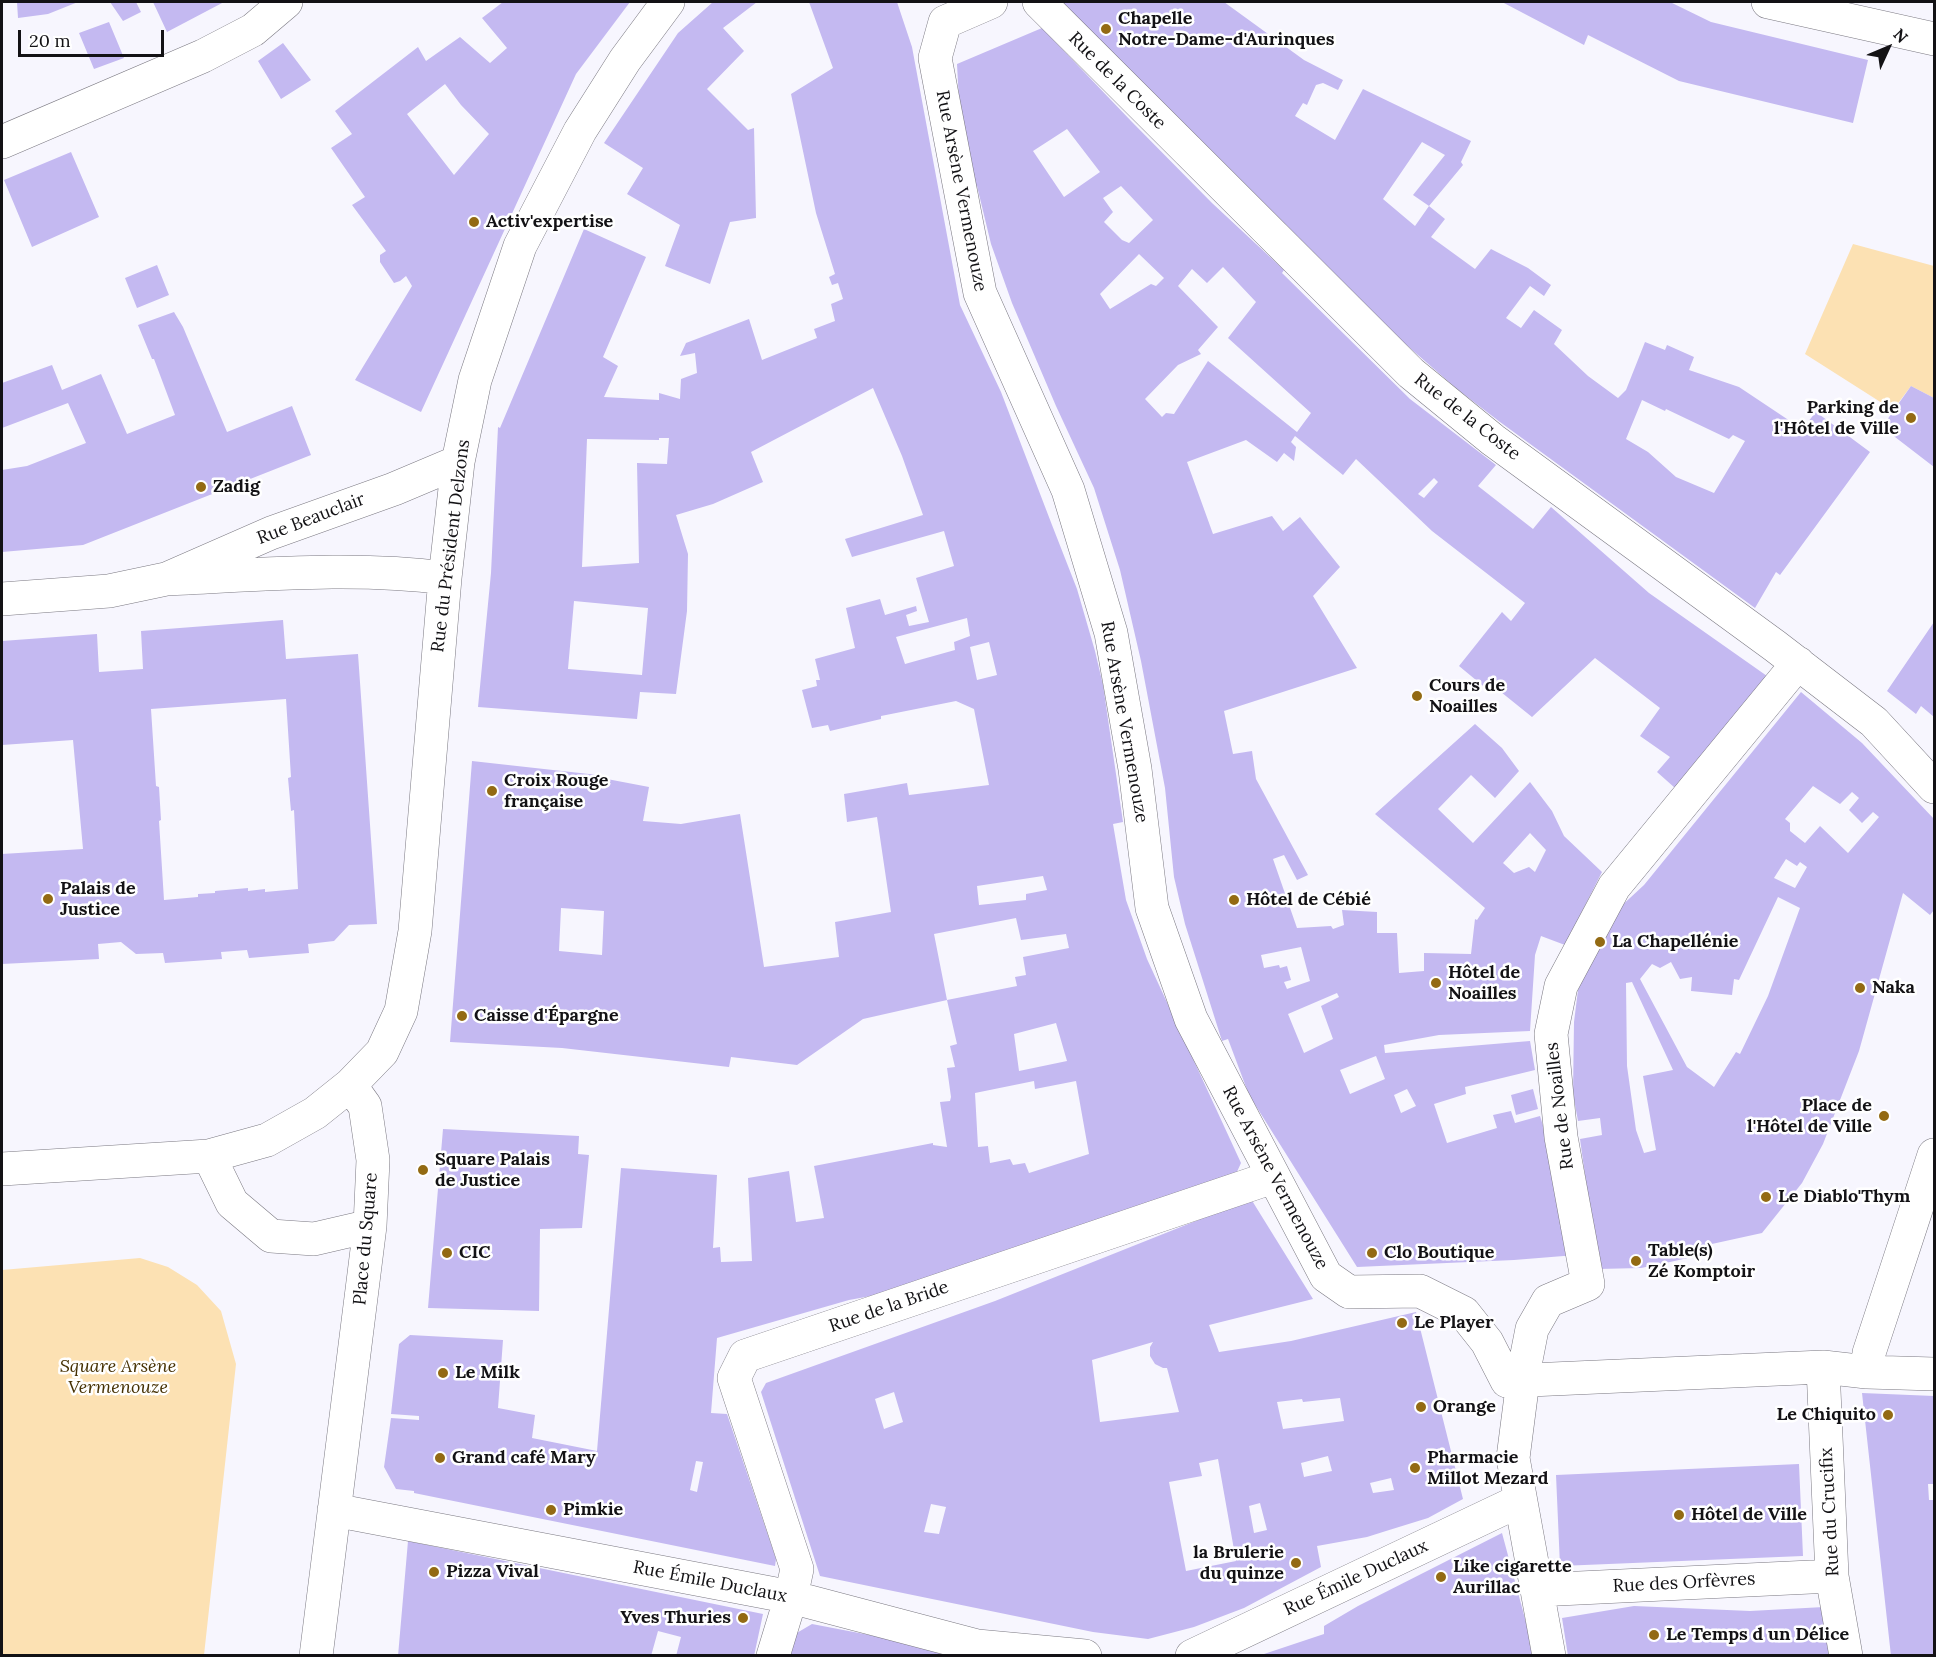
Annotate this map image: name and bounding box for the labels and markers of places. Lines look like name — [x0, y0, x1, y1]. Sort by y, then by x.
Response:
place label: Chapelle Notre-Dame-d'Aurinques — [1118, 8, 1335, 50]
marker: Chapelle Notre-Dame-d'Aurinques — [1099, 22, 1113, 36]
place label: Activ'expertise — [486, 211, 613, 233]
marker: Activ'expertise — [467, 215, 481, 229]
place label: Parking de l'Hôtel de Ville — [1774, 397, 1899, 440]
marker: Parking de l'Hôtel de Ville — [1904, 411, 1918, 425]
place label: Zadig — [213, 476, 260, 498]
marker: Zadig — [194, 480, 208, 494]
place label: Cours de Noailles — [1429, 675, 1505, 718]
marker: Cours de Noailles — [1410, 689, 1424, 703]
place label: Croix Rouge française — [504, 770, 609, 812]
marker: Croix Rouge française — [485, 784, 499, 798]
place label: Palais de Justice — [60, 878, 136, 920]
place label: Hôtel de Cébié — [1246, 889, 1371, 911]
marker: Palais de Justice — [41, 892, 55, 906]
marker: Hôtel de Cébié — [1227, 893, 1241, 907]
place label: La Chapellénie — [1612, 931, 1739, 953]
marker: La Chapellénie — [1593, 935, 1607, 949]
place label: Hôtel de Noailles — [1448, 962, 1520, 1004]
marker: Hôtel de Noailles — [1429, 976, 1443, 990]
place label: Naka — [1872, 977, 1915, 999]
marker: Naka — [1853, 981, 1867, 995]
place label: Caisse d'Épargne — [474, 1005, 619, 1027]
marker: Caisse d'Épargne — [455, 1009, 469, 1023]
place label: Place de l'Hôtel de Ville — [1747, 1095, 1872, 1138]
marker: Place de l'Hôtel de Ville — [1877, 1109, 1891, 1123]
place label: Square Palais de Justice — [435, 1149, 550, 1192]
marker: Square Palais de Justice — [416, 1163, 430, 1177]
place label: Le Diablo'Thym — [1778, 1186, 1910, 1208]
marker: Le Diablo'Thym — [1759, 1190, 1773, 1204]
place label: Table(s) Zé Komptoir — [1648, 1240, 1755, 1282]
place label: CIC — [459, 1242, 491, 1264]
place label: Clo Boutique — [1384, 1242, 1495, 1264]
marker: CIC — [440, 1246, 454, 1260]
marker: Clo Boutique — [1365, 1246, 1379, 1260]
marker: Table(s) Zé Komptoir — [1629, 1254, 1643, 1268]
place label: Le Player — [1414, 1312, 1494, 1334]
marker: Le Player — [1395, 1316, 1409, 1330]
place label: Le Milk — [455, 1362, 520, 1384]
marker: Le Milk — [436, 1366, 450, 1380]
place label: Orange — [1433, 1396, 1496, 1418]
marker: Orange — [1414, 1400, 1428, 1414]
place label: Le Chiquito — [1776, 1404, 1876, 1426]
marker: Le Chiquito — [1881, 1408, 1895, 1422]
place label: Grand café Mary — [452, 1447, 596, 1469]
place label: Pharmacie Millot Mezard — [1427, 1447, 1548, 1490]
marker: Grand café Mary — [433, 1451, 447, 1465]
marker: Pharmacie Millot Mezard — [1408, 1461, 1422, 1475]
place label: Pimkie — [563, 1499, 623, 1521]
marker: Pimkie — [544, 1503, 558, 1517]
place label: Hôtel de Ville — [1691, 1504, 1807, 1526]
marker: Hôtel de Ville — [1672, 1508, 1686, 1522]
place label: la Brulerie du quinze — [1193, 1542, 1284, 1584]
marker: la Brulerie du quinze — [1289, 1556, 1303, 1570]
place label: Like cigarette Aurillac — [1453, 1556, 1572, 1598]
place label: Pizza Vival — [446, 1561, 539, 1583]
marker: Pizza Vival — [427, 1565, 441, 1579]
marker: Like cigarette Aurillac — [1434, 1570, 1448, 1584]
place label: Yves Thuries — [620, 1607, 731, 1629]
marker: Yves Thuries — [736, 1611, 750, 1625]
place label: Le Temps d un Délice — [1666, 1624, 1849, 1646]
marker: Le Temps d un Délice — [1647, 1628, 1661, 1642]

